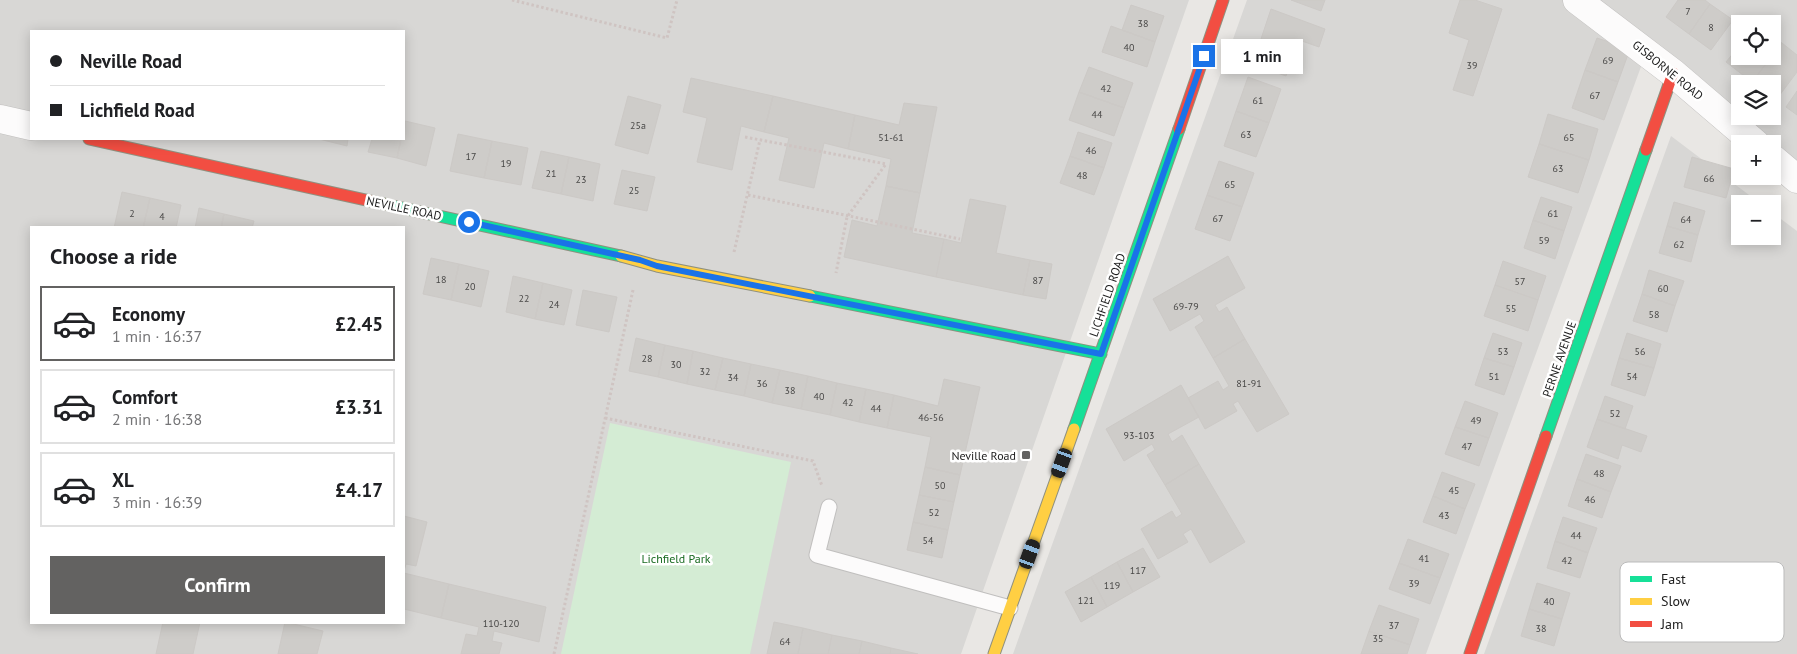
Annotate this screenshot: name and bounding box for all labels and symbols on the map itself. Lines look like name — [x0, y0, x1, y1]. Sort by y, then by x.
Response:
house number: 7 — [1685, 5, 1691, 18]
house number: 38 — [1138, 17, 1148, 30]
house number: 8 — [1708, 21, 1714, 34]
street label: GISBORNE ROAD — [1630, 37, 1707, 103]
callout: 1 min — [1222, 38, 1304, 74]
house number: 40 — [1124, 41, 1135, 54]
route end — [1193, 45, 1215, 67]
house number: 69 — [1603, 54, 1613, 67]
house number: 39 — [1467, 59, 1477, 72]
house number: 42 — [1101, 82, 1111, 95]
house number: 67 — [1590, 89, 1600, 102]
house number: 61 — [1253, 94, 1263, 107]
house number: 44 — [1092, 108, 1103, 121]
house number: 25a — [630, 119, 646, 132]
house number: 63 — [1241, 128, 1251, 141]
house number: 51-61 — [878, 131, 904, 144]
house number: 65 — [1564, 131, 1574, 144]
house number: 46 — [1086, 144, 1096, 157]
house number: 17 — [466, 150, 476, 163]
house number: 19 — [501, 157, 511, 170]
house number: 63 — [1553, 162, 1563, 175]
house number: 21 — [546, 167, 556, 180]
house number: 48 — [1077, 169, 1087, 182]
house number: 66 — [1704, 172, 1714, 185]
house number: 23 — [576, 173, 586, 186]
house number: 65 — [1225, 178, 1235, 191]
house number: 25 — [629, 184, 639, 197]
street label: NEVILLE ROAD — [365, 193, 443, 223]
house number: 2 — [129, 207, 135, 220]
house number: 61 — [1548, 207, 1558, 220]
house number: 4 — [159, 210, 165, 223]
route start — [458, 211, 480, 233]
house number: 67 — [1213, 212, 1223, 225]
house number: 64 — [1681, 213, 1692, 226]
house number: 59 — [1539, 234, 1549, 247]
house number: 62 — [1674, 238, 1684, 251]
street label: LICHFIELD ROAD — [1086, 251, 1128, 339]
house number: 18 — [436, 273, 446, 286]
house number: 87 — [1033, 274, 1043, 287]
house number: 57 — [1515, 275, 1525, 288]
house number: 20 — [465, 280, 476, 293]
house number: 60 — [1658, 282, 1669, 295]
house number: 22 — [519, 292, 529, 305]
house number: 24 — [549, 298, 560, 311]
house number: 69-79 — [1173, 300, 1199, 313]
house number: 55 — [1506, 302, 1516, 315]
house number: 58 — [1649, 308, 1659, 321]
street label: PERNE AVENUE — [1539, 319, 1579, 399]
house number: 53 — [1498, 345, 1508, 358]
house number: 56 — [1635, 345, 1645, 358]
house number: 28 — [642, 352, 652, 365]
house number: 30 — [671, 358, 682, 371]
house number: 32 — [700, 365, 710, 378]
house number: 51 — [1489, 370, 1499, 383]
house number: 54 — [1627, 370, 1638, 383]
house number: 34 — [728, 371, 739, 384]
house number: 36 — [757, 377, 767, 390]
house number: 81-91 — [1236, 377, 1262, 390]
house number: 38 — [785, 384, 795, 397]
house number: 40 — [814, 390, 825, 403]
house number: 42 — [843, 396, 853, 409]
house number: 44 — [871, 402, 882, 415]
house number: 52 — [1610, 407, 1620, 420]
house number: 46-56 — [918, 411, 944, 424]
house number: 49 — [1471, 414, 1481, 427]
house number: 93-103 — [1124, 429, 1154, 442]
house number: 47 — [1462, 440, 1472, 453]
car — [1049, 446, 1074, 480]
place label: Neville Road — [951, 448, 1016, 463]
marker: Neville Road — [1020, 449, 1032, 461]
house number: 48 — [1594, 467, 1604, 480]
house number: 50 — [935, 479, 946, 492]
house number: 45 — [1449, 484, 1459, 497]
house number: 46 — [1585, 493, 1595, 506]
house number: 52 — [929, 506, 939, 519]
house number: 43 — [1439, 509, 1449, 522]
house number: 44 — [1571, 529, 1582, 542]
house number: 54 — [923, 534, 934, 547]
car — [1017, 537, 1042, 571]
park label: Lichfield Park — [641, 551, 711, 566]
house number: 41 — [1419, 552, 1429, 565]
house number: 42 — [1562, 554, 1572, 567]
legend — [1620, 562, 1784, 642]
house number: 117 — [1130, 564, 1146, 577]
text: Fast — [1661, 570, 1686, 588]
house number: 39 — [1409, 577, 1419, 590]
house number: 119 — [1104, 579, 1120, 592]
text: Slow — [1661, 592, 1691, 610]
house number: 121 — [1078, 594, 1094, 607]
house number: 40 — [1544, 595, 1555, 608]
text: Jam — [1660, 615, 1683, 633]
house number: 110-120 — [483, 617, 520, 630]
house number: 37 — [1389, 619, 1399, 632]
house number: 38 — [1536, 622, 1546, 635]
house number: 35 — [1373, 632, 1383, 645]
house number: 64 — [780, 635, 791, 648]

